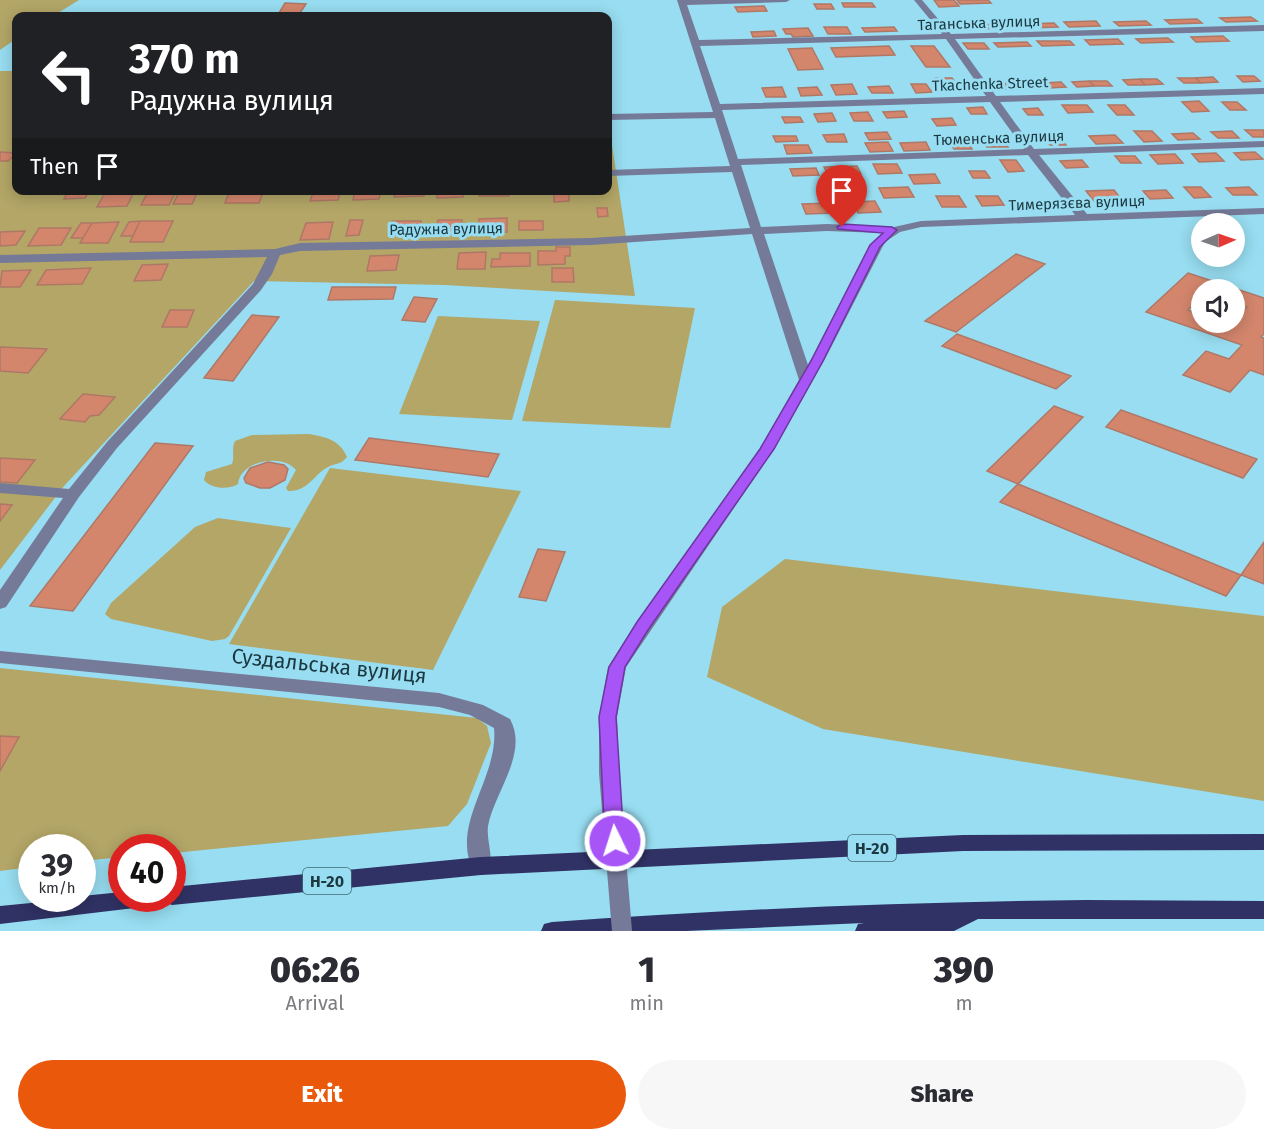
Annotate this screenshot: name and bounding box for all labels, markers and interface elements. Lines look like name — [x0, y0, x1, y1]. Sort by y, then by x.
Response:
street label: Таганська вулиця — [917, 12, 1041, 34]
text: 370 m — [129, 34, 240, 84]
icon: left — [30, 36, 108, 114]
street label: Tkachenka Street — [931, 73, 1049, 95]
text: Радужна вулиця — [129, 85, 334, 117]
street label: Тюменська вулиця — [933, 127, 1065, 149]
icon: arrive — [91, 150, 124, 183]
text: Then — [30, 153, 79, 180]
pin — [816, 165, 867, 227]
icon: arrive — [825, 174, 858, 207]
street label: Тимерязєва вулиця — [1008, 192, 1146, 214]
north arrow — [1191, 213, 1245, 267]
map controls — [1191, 213, 1245, 333]
street label: Радужна вулиця — [389, 219, 503, 239]
button: sound — [1191, 279, 1245, 333]
street label: Суздальська вулиця — [230, 643, 428, 689]
position arrow — [583, 809, 647, 873]
speed limit sign: 40 — [108, 834, 186, 912]
road number: Н-20 — [848, 835, 896, 861]
text: 39 — [41, 848, 73, 884]
road number: Н-20 — [303, 868, 351, 894]
text: km/h — [38, 879, 76, 897]
text: 06:26 — [270, 948, 360, 992]
text: 1 — [638, 948, 655, 992]
text: 390 — [934, 948, 994, 992]
text: Arrival — [285, 991, 344, 1015]
text: min — [630, 991, 664, 1015]
text: m — [955, 991, 973, 1015]
button: Exit — [18, 1060, 626, 1129]
button: Share — [638, 1060, 1246, 1129]

